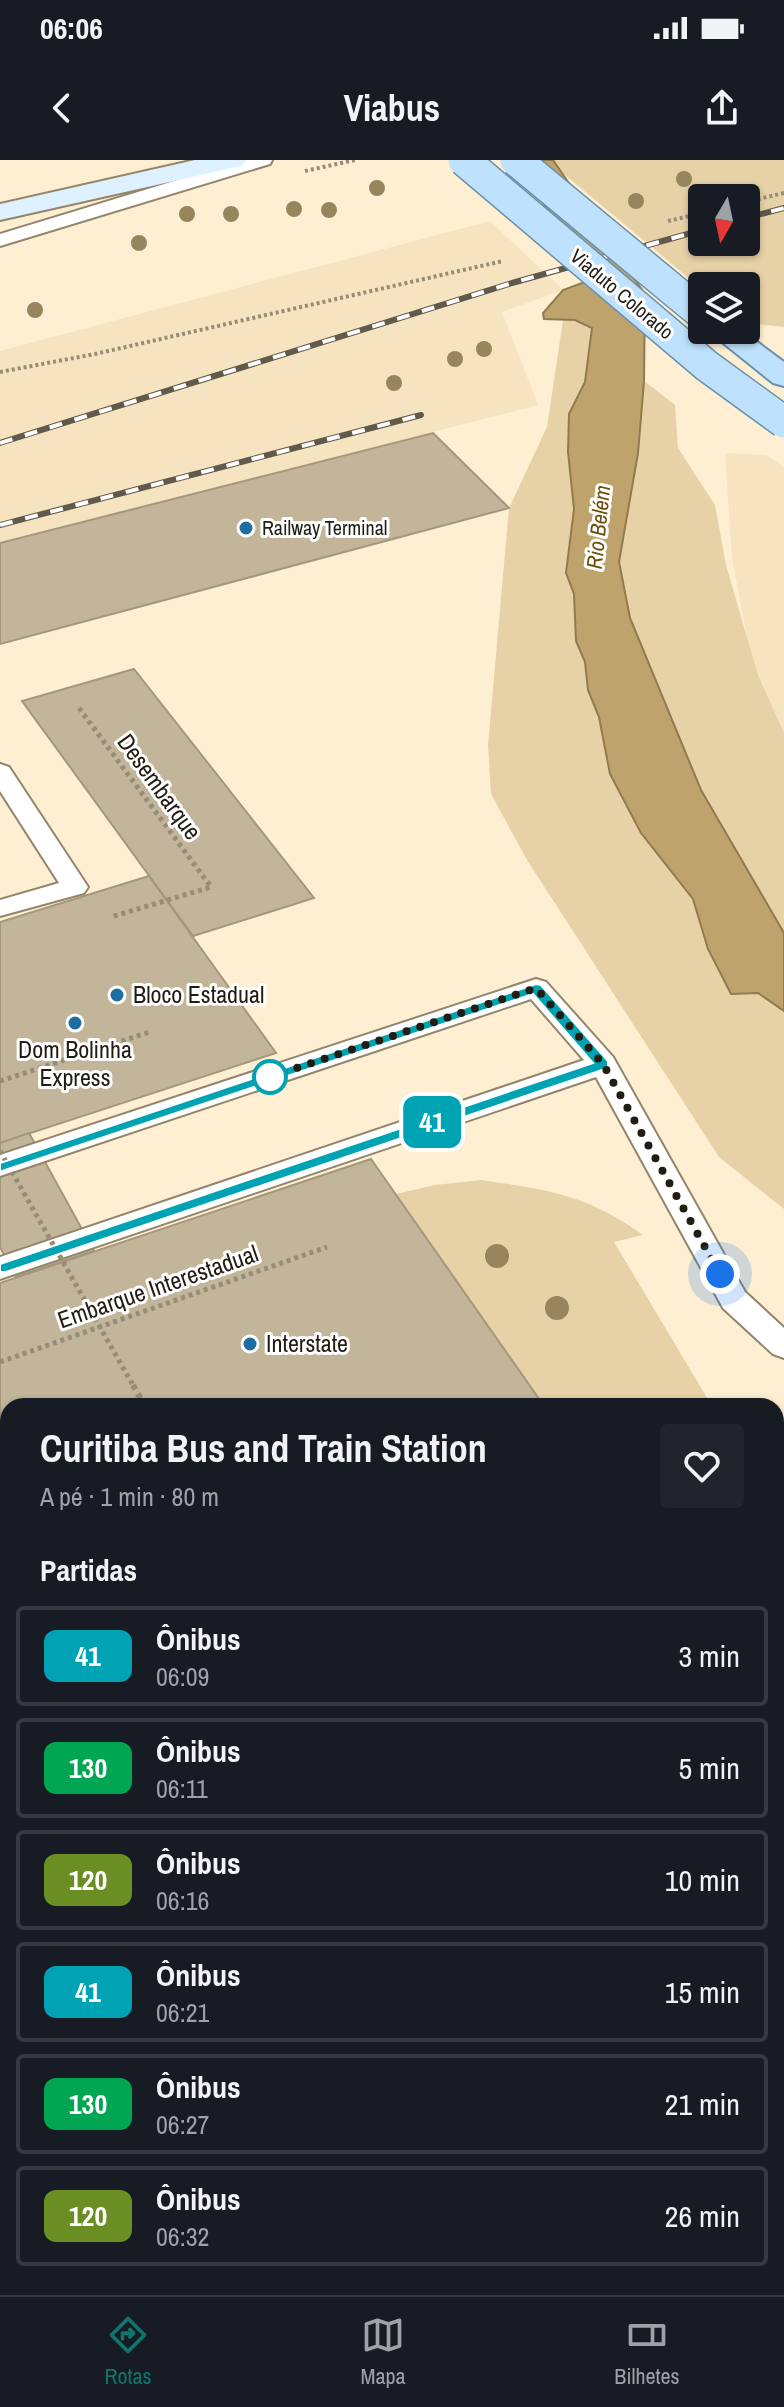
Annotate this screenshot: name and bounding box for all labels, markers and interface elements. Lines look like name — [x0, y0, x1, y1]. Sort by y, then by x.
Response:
text: 06:06 — [40, 8, 103, 48]
text: Viabus — [344, 84, 440, 132]
icon: back — [40, 86, 84, 130]
icon: share — [700, 86, 744, 130]
north arrow — [688, 184, 760, 256]
map controls — [688, 184, 760, 344]
street label: Viaduto Colorado — [565, 242, 680, 345]
button: layers — [688, 272, 760, 344]
water label: Rio Belém — [579, 484, 617, 570]
place label: Railway Terminal — [262, 514, 387, 541]
marker: Railway Terminal — [237, 519, 255, 537]
street label: Desembarque — [111, 727, 209, 846]
place label: Bloco Estadual — [133, 978, 264, 1010]
marker: Bloco Estadual — [108, 986, 126, 1004]
marker: Dom Bolinha Express — [66, 1014, 84, 1032]
place label: Dom Bolinha Express — [18, 1033, 132, 1093]
unlabelled marker — [253, 1060, 287, 1094]
line badge: 41 — [396, 1096, 468, 1148]
text: 41 — [419, 1103, 445, 1141]
street label: Embarque Interestadual — [53, 1237, 262, 1335]
your location — [700, 1254, 740, 1294]
place label: Interstate — [266, 1327, 348, 1359]
marker: Interstate — [241, 1335, 259, 1353]
text: Curitiba Bus and Train Station — [40, 1423, 487, 1474]
button: heart — [660, 1424, 744, 1508]
text: A pé · 1 min · 80 m — [40, 1479, 219, 1514]
text: Partidas — [40, 1550, 137, 1590]
text: Ônibus — [156, 1619, 241, 1659]
text: 3 min — [678, 1636, 740, 1676]
text: 41 — [75, 1637, 101, 1675]
text: 06:09 — [156, 1659, 209, 1694]
text: Ônibus — [156, 1731, 241, 1771]
text: 5 min — [678, 1748, 740, 1788]
text: 130 — [69, 1749, 107, 1787]
text: 06:11 — [156, 1771, 208, 1806]
text: Ônibus — [156, 1843, 241, 1883]
text: 10 min — [665, 1860, 740, 1900]
text: 120 — [69, 1861, 107, 1899]
text: 06:16 — [156, 1883, 209, 1918]
text: Ônibus — [156, 1955, 241, 1995]
text: 15 min — [665, 1972, 740, 2012]
text: 41 — [75, 1973, 101, 2011]
text: 06:21 — [156, 1995, 209, 2030]
text: Ônibus — [156, 2067, 241, 2107]
text: 21 min — [665, 2084, 740, 2124]
text: 130 — [69, 2085, 107, 2123]
text: 06:27 — [156, 2107, 209, 2142]
text: Ônibus — [156, 2179, 241, 2219]
text: 26 min — [665, 2196, 740, 2236]
text: 120 — [69, 2197, 107, 2235]
text: 06:32 — [156, 2219, 209, 2254]
tab: Rotas — [104, 2313, 152, 2391]
tab: Mapa — [360, 2313, 406, 2391]
tab: Bilhetes — [614, 2313, 680, 2391]

